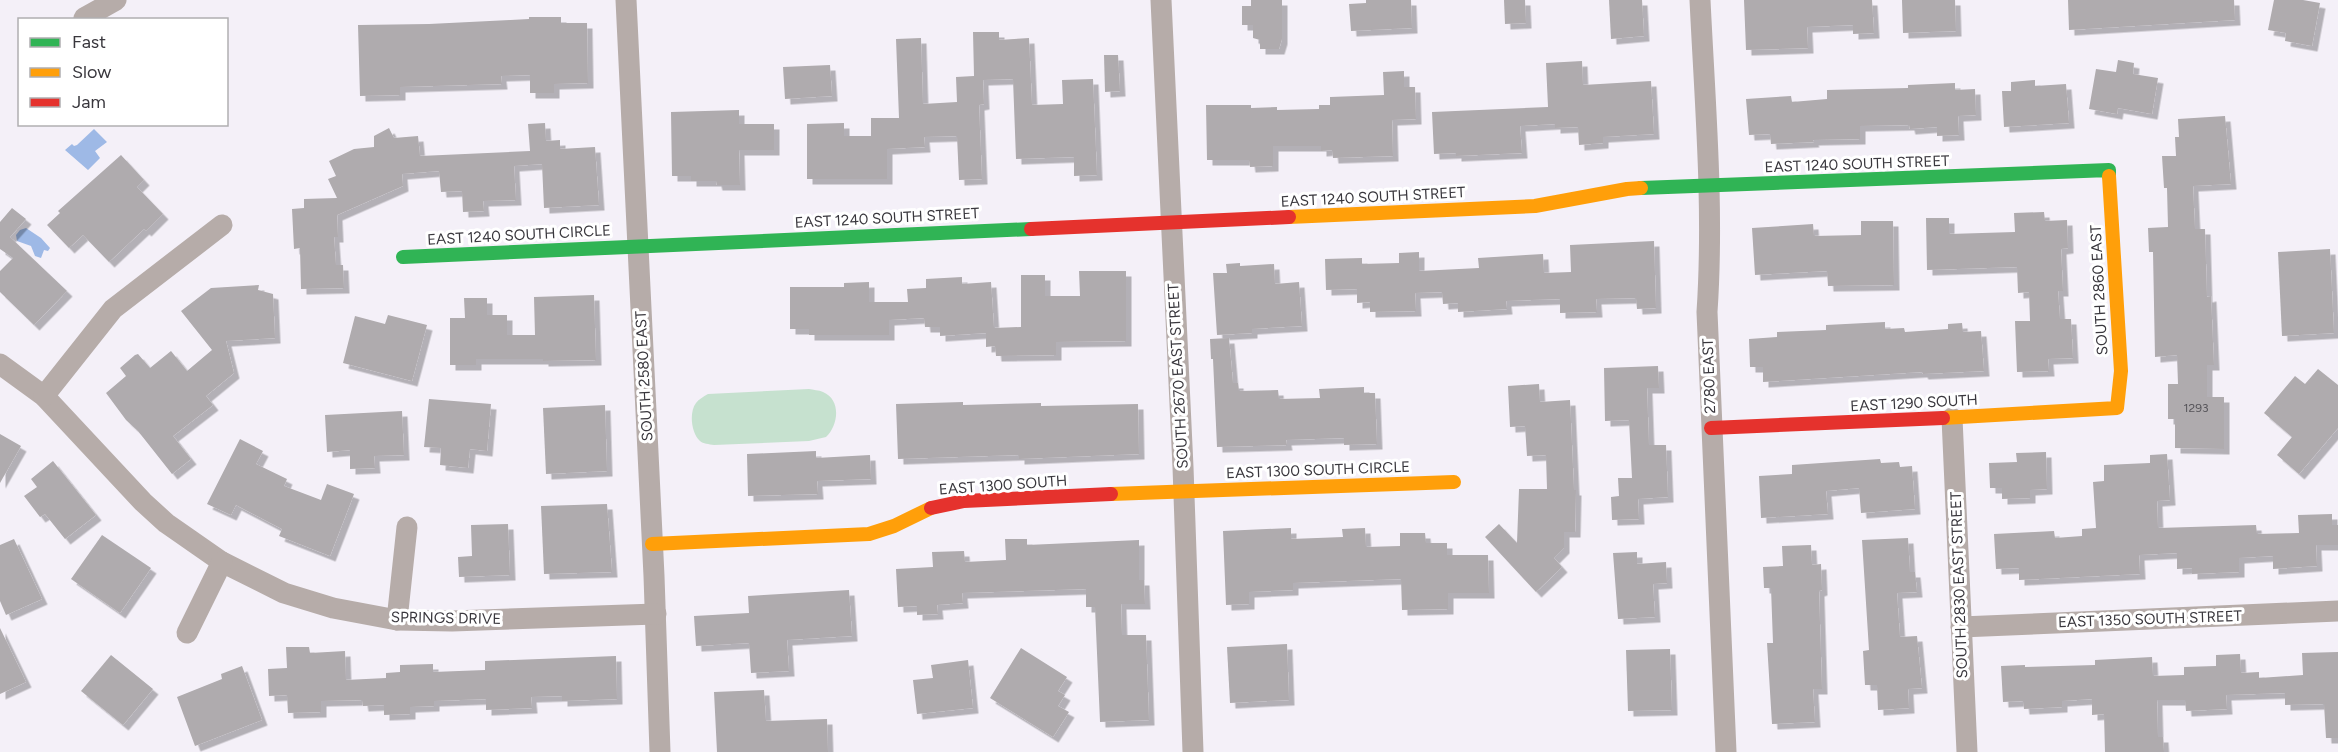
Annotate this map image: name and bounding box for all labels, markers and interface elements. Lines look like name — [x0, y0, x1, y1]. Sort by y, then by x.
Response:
legend — [18, 18, 228, 126]
text: Fast — [72, 31, 106, 53]
text: Slow — [72, 61, 111, 83]
text: Jam — [72, 91, 106, 113]
street label: EAST 1240 SOUTH STREET — [1764, 152, 1950, 176]
street label: EAST 1240 SOUTH STREET — [1280, 183, 1467, 211]
street label: EAST 1240 SOUTH STREET — [794, 204, 981, 232]
street label: EAST 1240 SOUTH CIRCLE — [427, 221, 611, 249]
street label: SOUTH 2860 EAST — [2087, 224, 2111, 356]
street label: SOUTH 2670 EAST STREET — [1164, 282, 1192, 469]
street label: SOUTH 2580 EAST — [632, 310, 656, 442]
street label: 2780 EAST — [1699, 337, 1719, 414]
street label: EAST 1290 SOUTH — [1850, 391, 1978, 415]
house number: 1293 — [2184, 401, 2208, 415]
street label: EAST 1300 SOUTH CIRCLE — [1226, 458, 1410, 482]
street label: EAST 1300 SOUTH — [938, 472, 1068, 498]
street label: SOUTH 2830 EAST STREET — [1947, 491, 1971, 679]
street label: EAST 1350 SOUTH STREET — [2058, 607, 2243, 631]
street label: SPRINGS DRIVE — [391, 608, 501, 628]

